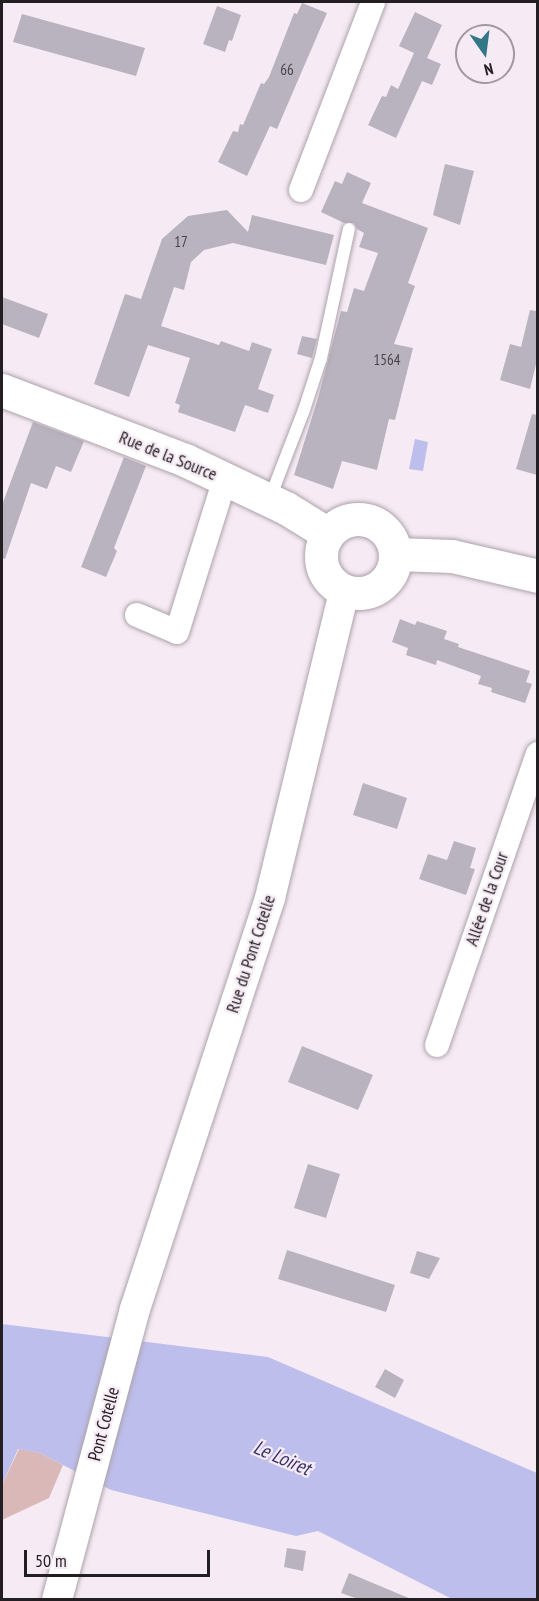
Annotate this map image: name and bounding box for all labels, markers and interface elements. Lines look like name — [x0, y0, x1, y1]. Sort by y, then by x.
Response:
north arrow — [455, 24, 515, 84]
text: N — [482, 59, 495, 80]
house number: 66 — [280, 61, 294, 79]
house number: 17 — [174, 233, 188, 251]
house number: 1564 — [374, 351, 400, 369]
street label: Rue de la Source — [116, 427, 220, 485]
street label: Allée de la Cour — [461, 849, 513, 949]
street label: Rue du Pont Cotelle — [222, 892, 280, 1016]
street label: Pont Cotelle — [84, 1385, 124, 1463]
water label: Le Loiret — [250, 1435, 314, 1481]
scale bar — [27, 1538, 213, 1576]
text: 50 m — [35, 1549, 67, 1572]

